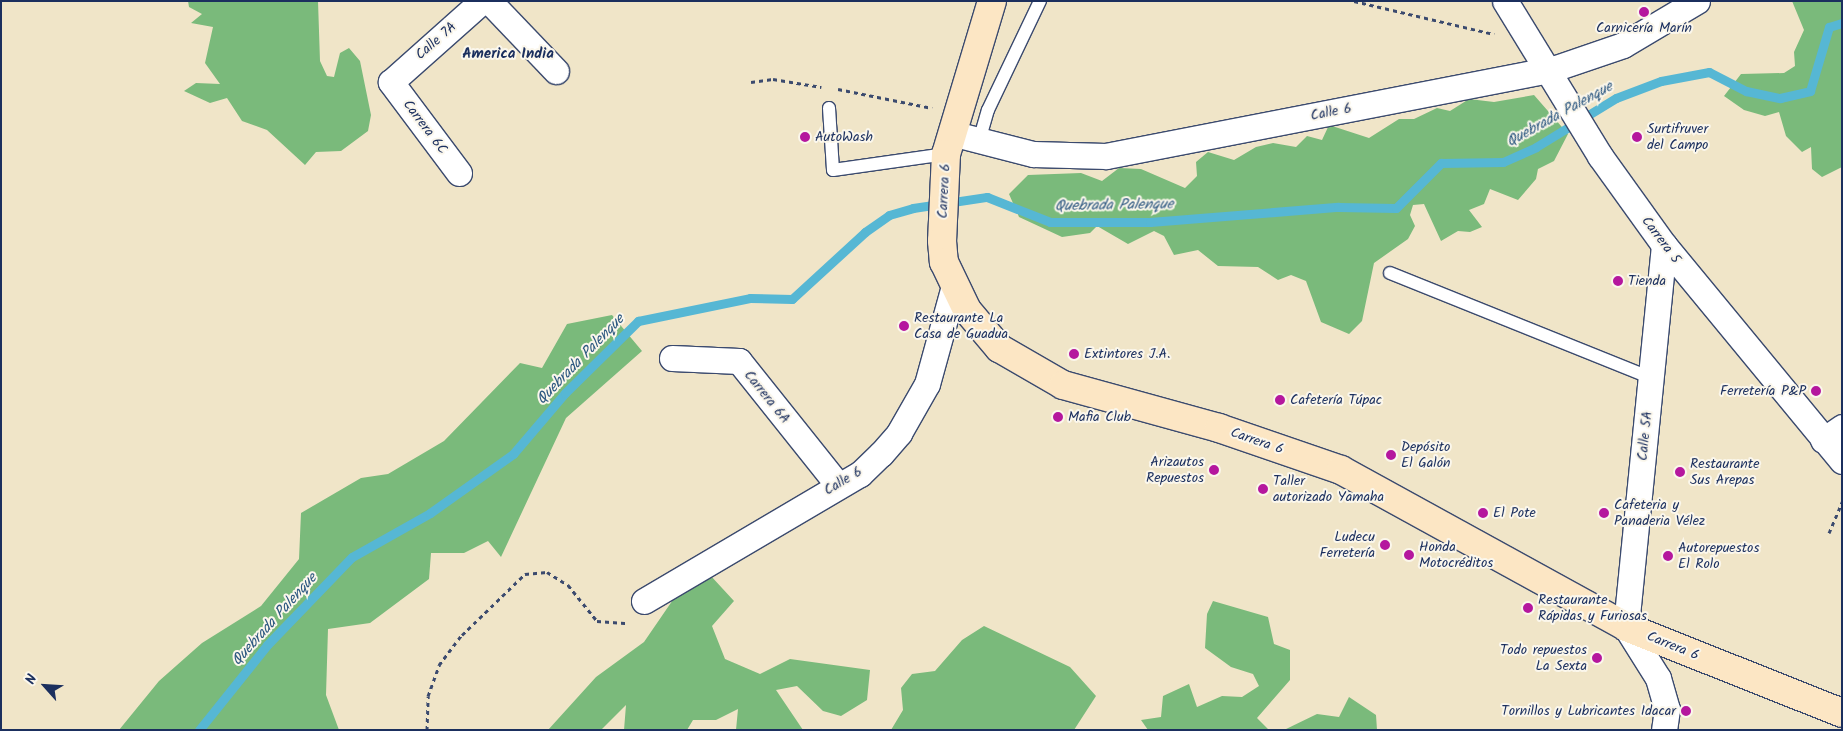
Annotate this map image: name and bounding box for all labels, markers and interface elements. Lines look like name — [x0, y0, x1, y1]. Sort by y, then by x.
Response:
marker: Carnicería Marín — [1638, 6, 1650, 18]
street label: Calle 7A — [412, 19, 460, 63]
place label: Carnicería Marín — [1596, 20, 1692, 36]
district label: America India — [462, 46, 554, 64]
water label: Quebrada Palenque — [1504, 78, 1616, 152]
street label: Carrera 6C — [399, 97, 451, 157]
street label: Calle 6 — [1309, 100, 1353, 124]
place label: Surtifruver del Campo — [1647, 121, 1708, 154]
place label: AutoWash — [815, 129, 873, 145]
marker: AutoWash — [799, 131, 811, 143]
marker: Surtifruver del Campo — [1631, 131, 1643, 143]
street label: Carrera 6 — [934, 163, 954, 219]
water label: Quebrada Palenque — [1055, 196, 1173, 216]
street label: Carrera 5 — [1638, 213, 1684, 267]
place label: Tienda — [1628, 273, 1666, 289]
marker: Tienda — [1612, 275, 1624, 287]
place label: Restaurante La Casa de Guadua — [914, 310, 1008, 342]
water label: Quebrada Palenque — [533, 311, 629, 409]
marker: Restaurante La Casa de Guadua — [898, 320, 910, 332]
place label: Extintores J.A. — [1084, 346, 1170, 362]
marker: Extintores J.A. — [1068, 348, 1080, 360]
street label: Carrera 6A — [740, 367, 794, 427]
place label: Ferretería P&P — [1720, 383, 1806, 399]
marker: Ferretería P&P — [1810, 385, 1822, 397]
place label: Cafetería Túpac — [1290, 392, 1382, 408]
marker: Cafetería Túpac — [1274, 394, 1286, 406]
place label: Mafia Club — [1068, 409, 1131, 425]
street label: Calle 5A — [1634, 410, 1656, 462]
marker: Mafia Club — [1052, 411, 1064, 423]
street label: Carrera 6 — [1228, 424, 1286, 458]
place label: Depósito El Galón — [1401, 439, 1451, 472]
marker: Depósito El Galón — [1385, 449, 1397, 461]
place label: Arizautos Repuestos — [1146, 454, 1204, 487]
place label: Restaurante Sus Arepas — [1690, 456, 1760, 488]
street label: Calle 6 — [821, 463, 865, 499]
marker: Arizautos Repuestos — [1208, 464, 1220, 476]
marker: Restaurante Sus Arepas — [1674, 466, 1686, 478]
place label: Taller autorizado Yamaha — [1273, 473, 1384, 506]
marker: Taller autorizado Yamaha — [1257, 483, 1269, 495]
place label: Cafeteria y Panaderia Vélez — [1614, 497, 1705, 530]
place label: El Pote — [1493, 505, 1536, 521]
marker: El Pote — [1477, 507, 1489, 519]
marker: Cafeteria y Panaderia Vélez — [1598, 507, 1610, 519]
place label: Ludecu Ferretería — [1320, 529, 1375, 562]
marker: Ludecu Ferretería — [1379, 539, 1391, 551]
place label: Honda Motocréditos — [1419, 539, 1493, 572]
place label: Autorepuestos El Rolo — [1678, 540, 1759, 572]
marker: Honda Motocréditos — [1403, 549, 1415, 561]
marker: Autorepuestos El Rolo — [1662, 550, 1674, 562]
water label: Quebrada Palenque — [229, 570, 321, 670]
place label: Restaurante Rápidas y Furiosas — [1538, 592, 1647, 624]
marker: Restaurante Rápidas y Furiosas — [1522, 602, 1534, 614]
street label: Carrera 6 — [1644, 628, 1702, 664]
place label: Todo repuestos La Sexta — [1500, 642, 1587, 674]
marker: Todo repuestos La Sexta — [1591, 652, 1603, 664]
north arrow — [20, 661, 70, 711]
text: N — [20, 671, 43, 688]
place label: Tornillos y Lubricantes Idacar — [1501, 703, 1676, 719]
marker: Tornillos y Lubricantes Idacar — [1680, 705, 1692, 717]

